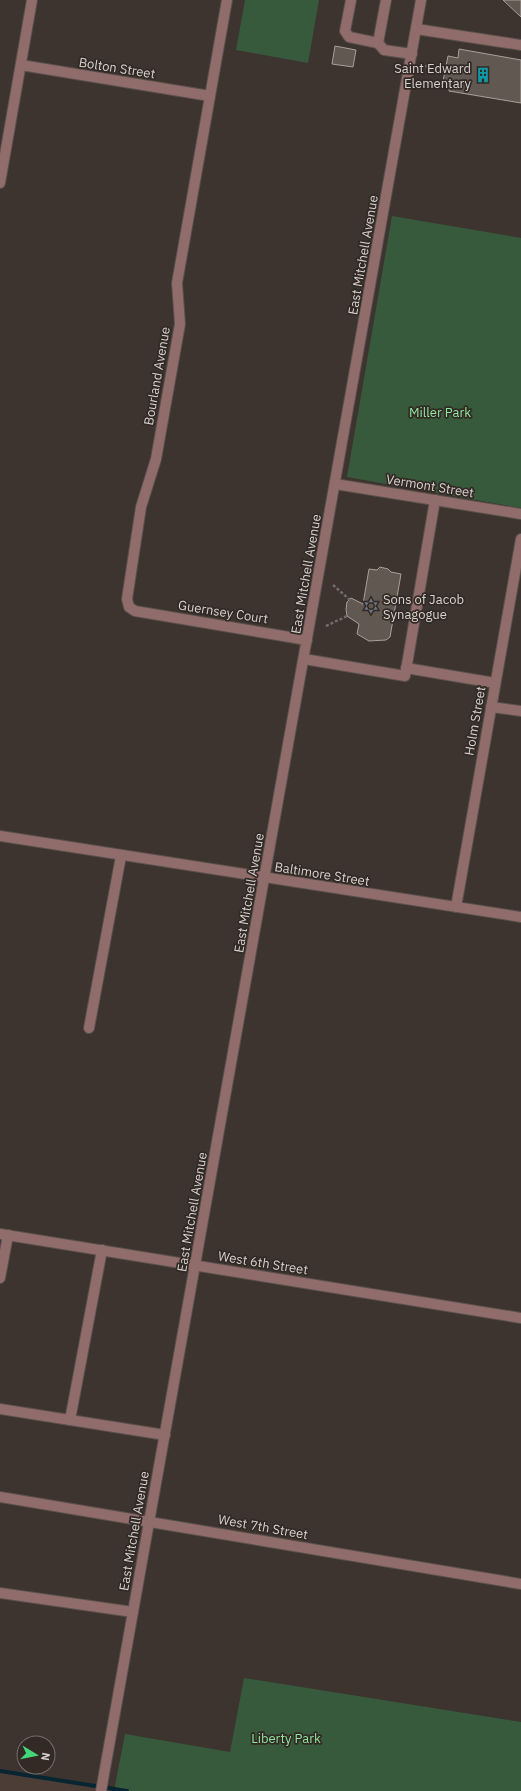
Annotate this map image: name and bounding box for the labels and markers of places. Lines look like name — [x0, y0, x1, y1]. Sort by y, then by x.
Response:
place label: Saint Edward Elementary — [394, 60, 472, 92]
building icon: Saint Edward Elementary — [474, 66, 492, 84]
place label: Sons of Jacob Synagogue — [383, 591, 464, 623]
synagogue icon: Sons of Jacob Synagogue — [362, 597, 380, 615]

